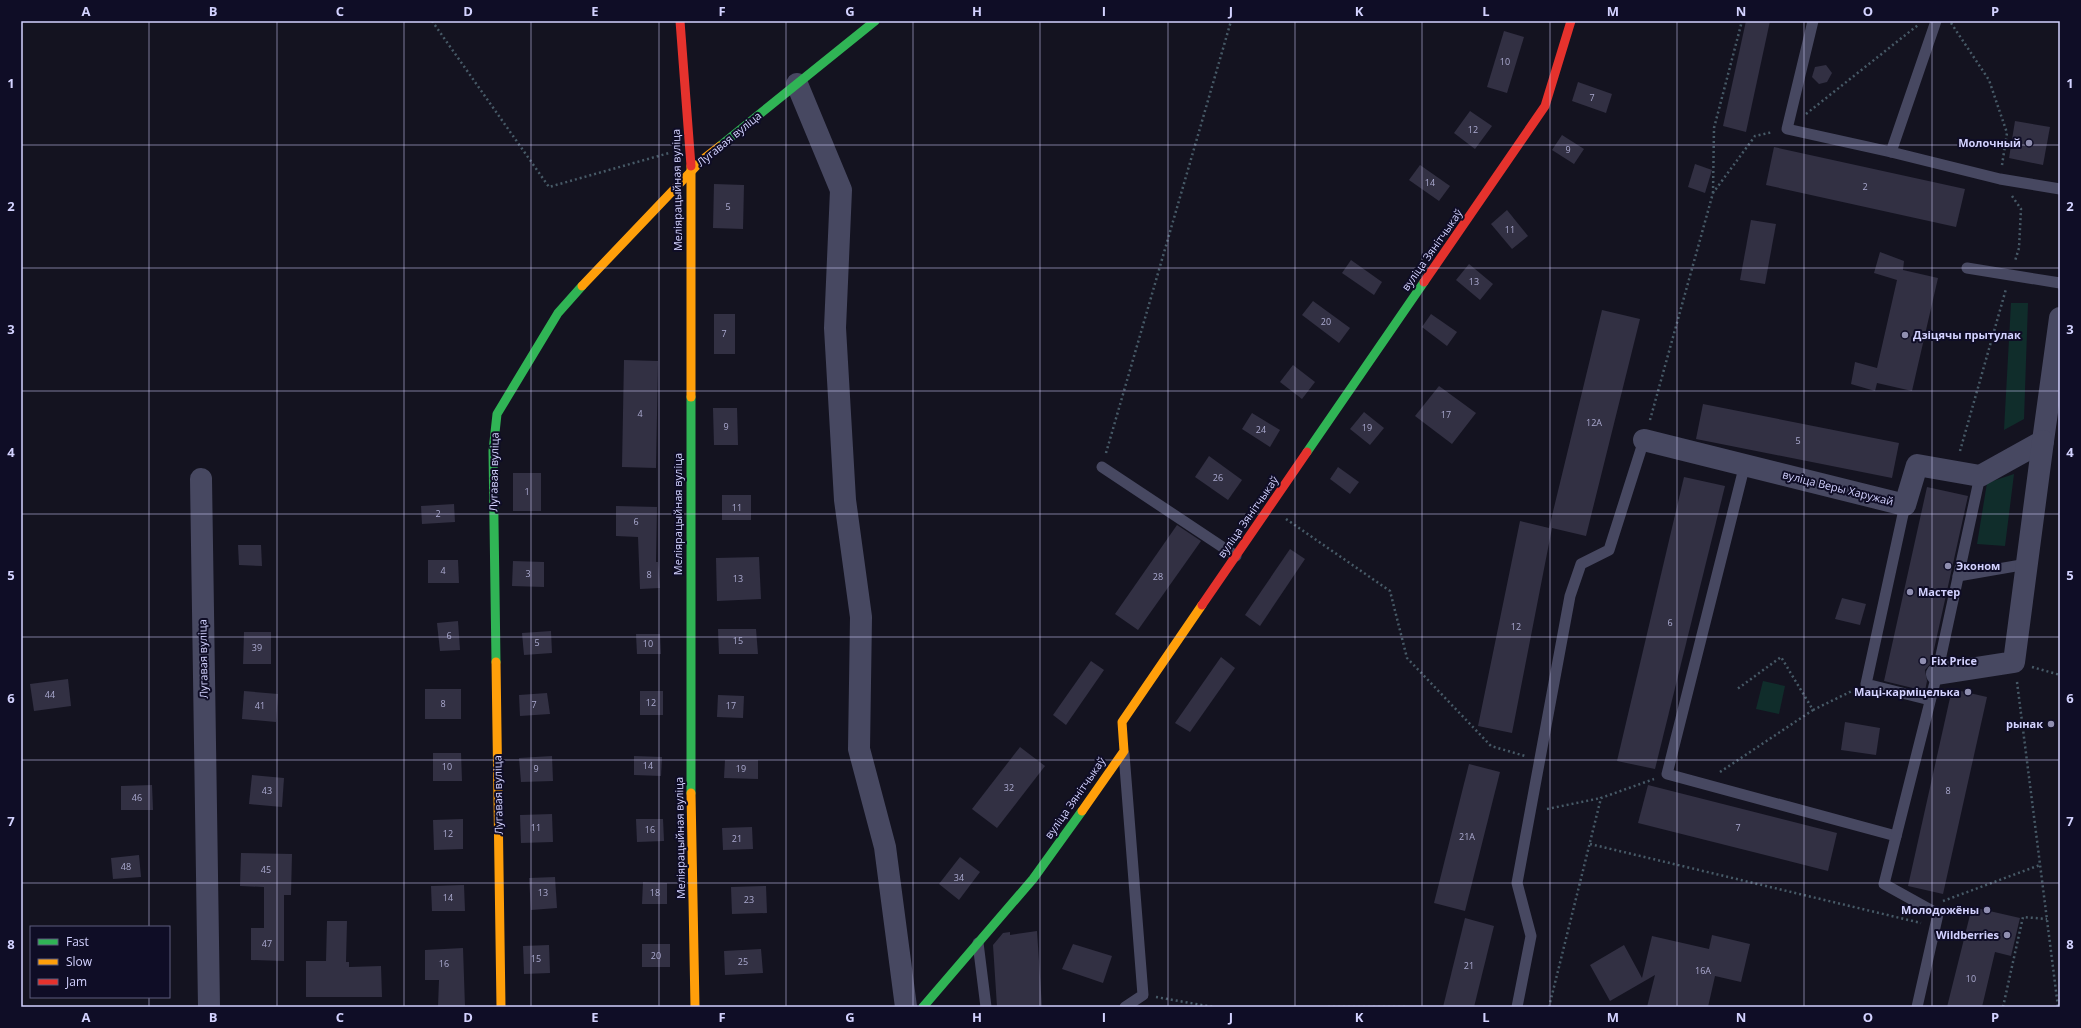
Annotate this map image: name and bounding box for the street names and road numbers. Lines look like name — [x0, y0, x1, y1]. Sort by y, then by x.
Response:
street label: Лугавая вуліца — [693, 108, 764, 169]
street label: Меліярацыйная вуліца — [668, 129, 685, 251]
street label: вуліца Зянітчыкаў — [1398, 205, 1466, 294]
street label: Лугавая вуліца — [485, 432, 502, 512]
street label: Меліярацыйная вуліца — [670, 453, 685, 575]
street label: вуліца Веры Харужай — [1781, 466, 1895, 509]
street label: вуліца Зянітчыкаў — [1214, 472, 1282, 561]
street label: Лугавая вуліца — [194, 619, 211, 699]
street label: вуліца Зянітчыкаў — [1041, 753, 1109, 842]
street label: Лугавая вуліца — [489, 755, 506, 835]
street label: Меліярацыйная вуліца — [671, 777, 688, 899]

